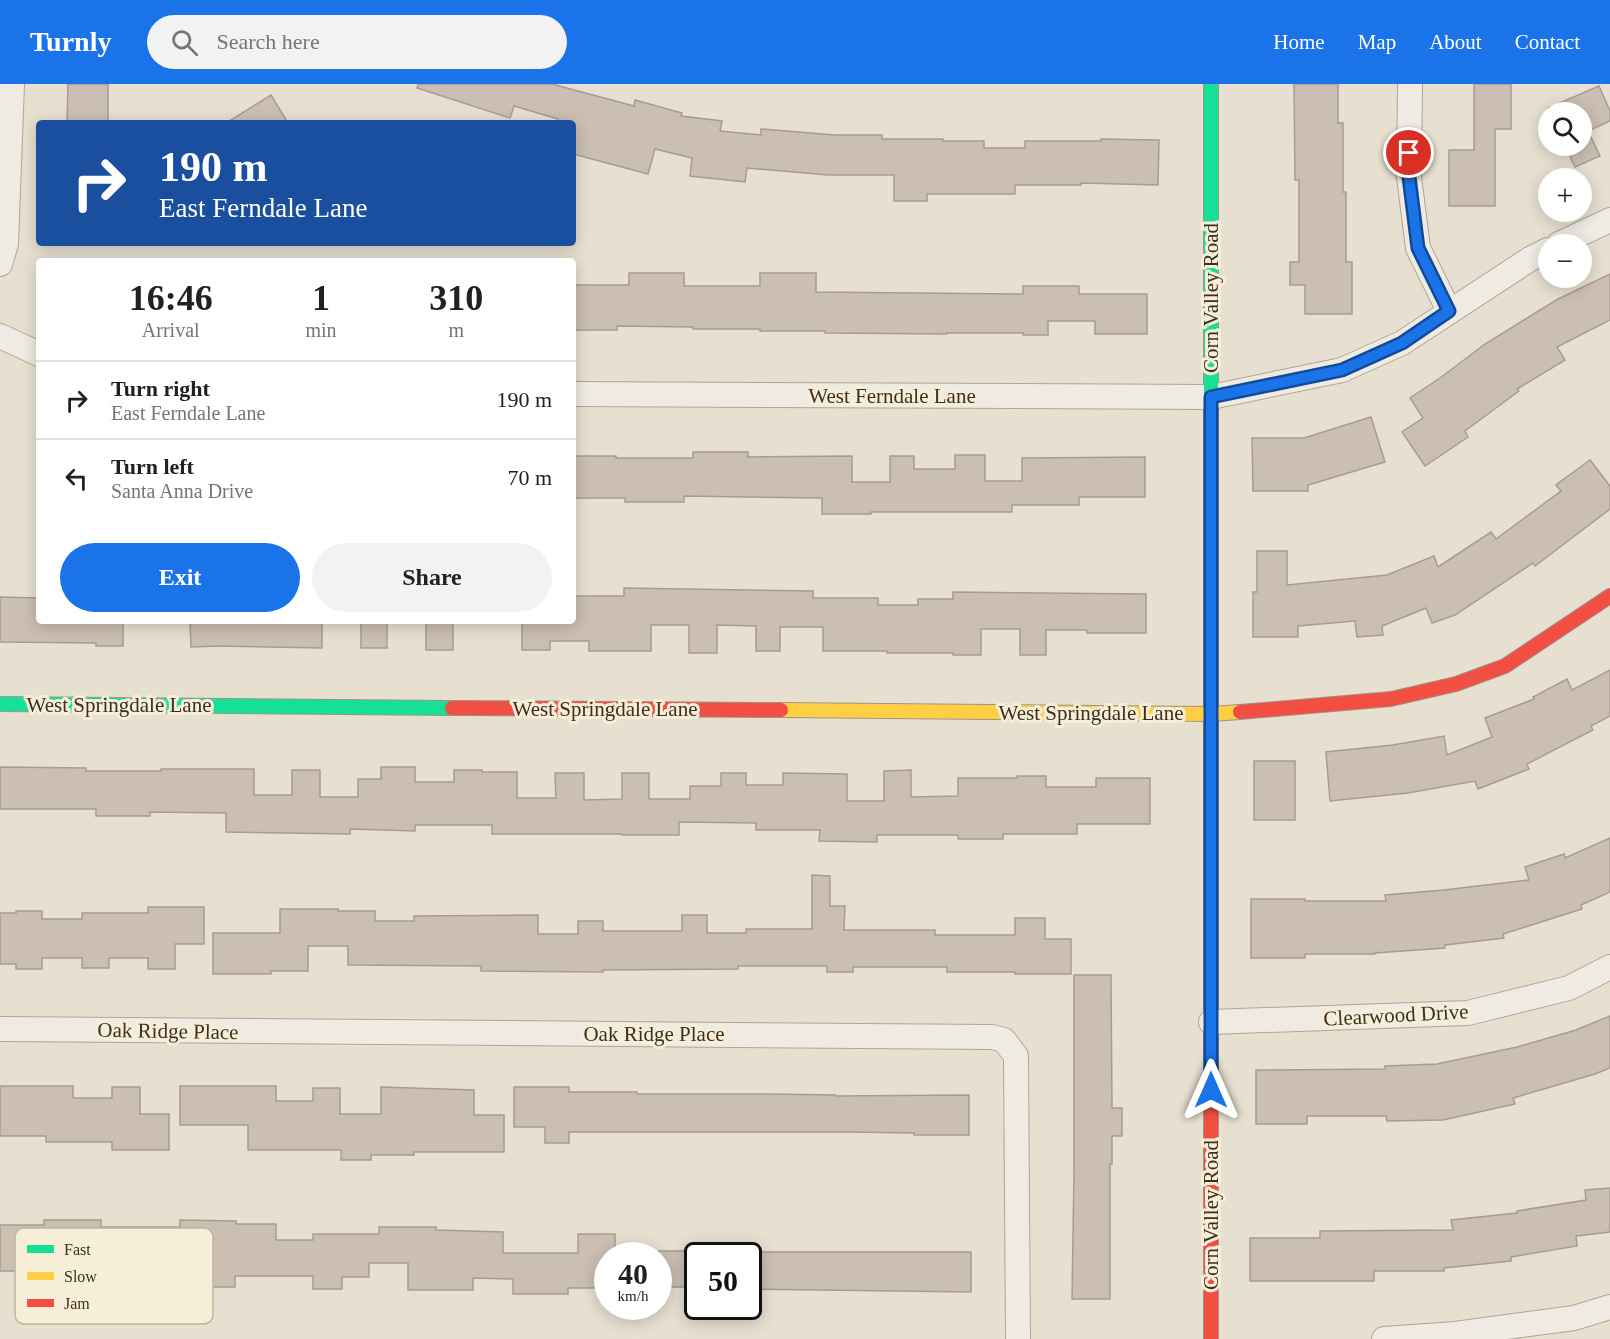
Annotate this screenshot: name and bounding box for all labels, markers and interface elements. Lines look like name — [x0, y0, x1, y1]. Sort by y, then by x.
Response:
search box — [147, 15, 567, 69]
text: Turnly — [30, 26, 111, 57]
icon: search — [168, 26, 201, 59]
text: Search here — [216, 29, 320, 54]
text: Home — [1273, 30, 1325, 54]
text: Map — [1358, 30, 1396, 54]
text: About — [1429, 30, 1482, 54]
text: Contact — [1515, 30, 1580, 54]
map controls — [1538, 102, 1592, 288]
button: search — [1538, 102, 1592, 156]
pin — [1383, 127, 1434, 178]
icon: arrive — [1392, 136, 1425, 169]
icon: right — [60, 144, 138, 222]
text: 190 m — [159, 144, 268, 190]
button: + — [1538, 168, 1592, 222]
text: East Ferndale Lane — [159, 193, 367, 223]
street label: Corn Valley Road — [1199, 222, 1223, 373]
button: − — [1538, 234, 1592, 288]
text: 16:46 — [129, 278, 213, 318]
text: 1 — [312, 278, 330, 318]
text: 310 — [429, 278, 483, 318]
text: Arrival — [142, 319, 200, 341]
text: min — [305, 319, 337, 341]
text: m — [449, 319, 464, 341]
text: Turn right — [111, 376, 210, 401]
icon: right — [60, 384, 93, 417]
street label: West Ferndale Lane — [808, 384, 976, 408]
text: 190 m — [496, 387, 552, 412]
text: East Ferndale Lane — [111, 402, 265, 424]
text: Turn left — [111, 454, 194, 479]
icon: left — [60, 462, 93, 495]
text: 70 m — [507, 465, 552, 490]
text: Santa Anna Drive — [111, 480, 253, 502]
button: Exit — [60, 543, 300, 612]
button: Share — [312, 543, 552, 612]
street label: West Springdale Lane — [27, 693, 211, 717]
street label: West Springdale Lane — [513, 697, 697, 721]
street label: West Springdale Lane — [999, 701, 1183, 725]
street label: Clearwood Drive — [1323, 999, 1469, 1031]
street label: Oak Ridge Place — [97, 1018, 239, 1044]
street label: Oak Ridge Place — [583, 1022, 725, 1046]
position arrow — [1179, 1058, 1243, 1122]
street label: Corn Valley Road — [1199, 1139, 1223, 1290]
legend — [15, 1228, 213, 1324]
text: Fast — [64, 1241, 91, 1258]
speed limit sign: 50 — [684, 1242, 762, 1320]
text: 40 — [618, 1257, 648, 1290]
text: Slow — [64, 1268, 97, 1285]
text: km/h — [618, 1288, 648, 1304]
text: Jam — [64, 1295, 90, 1312]

